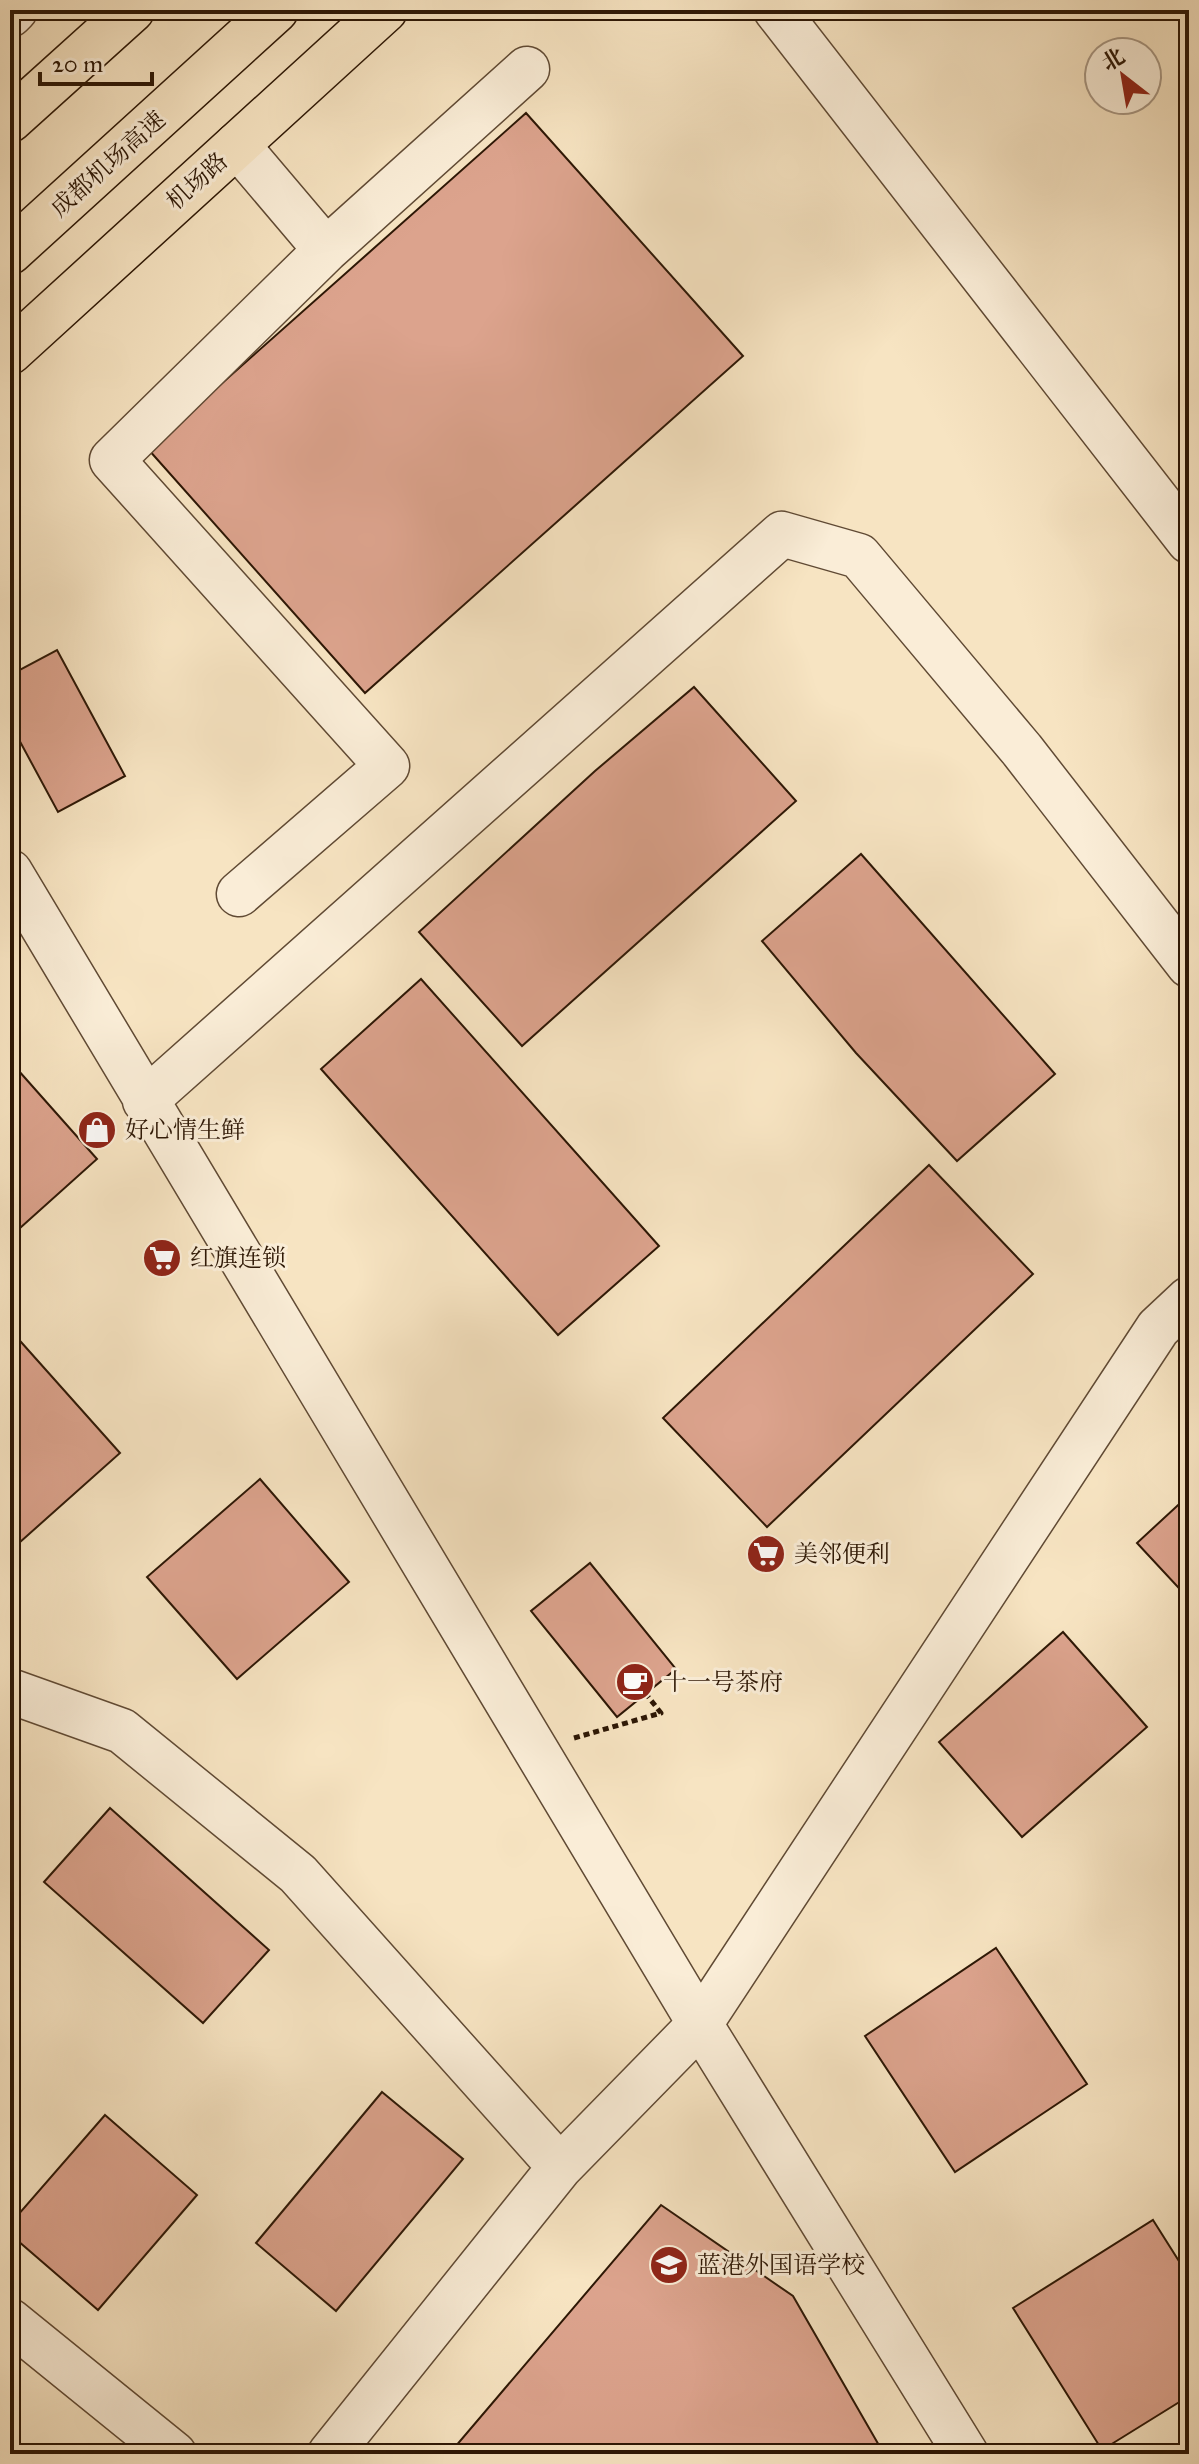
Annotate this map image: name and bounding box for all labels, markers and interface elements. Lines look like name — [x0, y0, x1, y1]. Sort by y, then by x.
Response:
scale bar — [40, 36, 152, 86]
north arrow — [1083, 36, 1163, 116]
text: 北 — [1097, 42, 1129, 77]
text: 20 m — [52, 49, 103, 79]
street label: 成都机场高速 — [44, 105, 172, 223]
street label: 机场路 — [160, 146, 234, 216]
shop icon: 好心情生鲜 — [76, 1109, 118, 1151]
place label: 好心情生鲜 — [125, 1115, 245, 1145]
supermarket icon: 红旗连锁 — [141, 1237, 183, 1279]
place label: 红旗连锁 — [190, 1243, 286, 1273]
supermarket icon: 美邻便利 — [745, 1533, 787, 1575]
place label: 美邻便利 — [794, 1539, 890, 1569]
cafe icon: 十一号茶府 — [614, 1661, 656, 1703]
place label: 十一号茶府 — [663, 1667, 783, 1697]
school or university icon: 蓝港外国语学校 — [648, 2244, 690, 2286]
place label: 蓝港外国语学校 — [697, 2250, 865, 2280]

